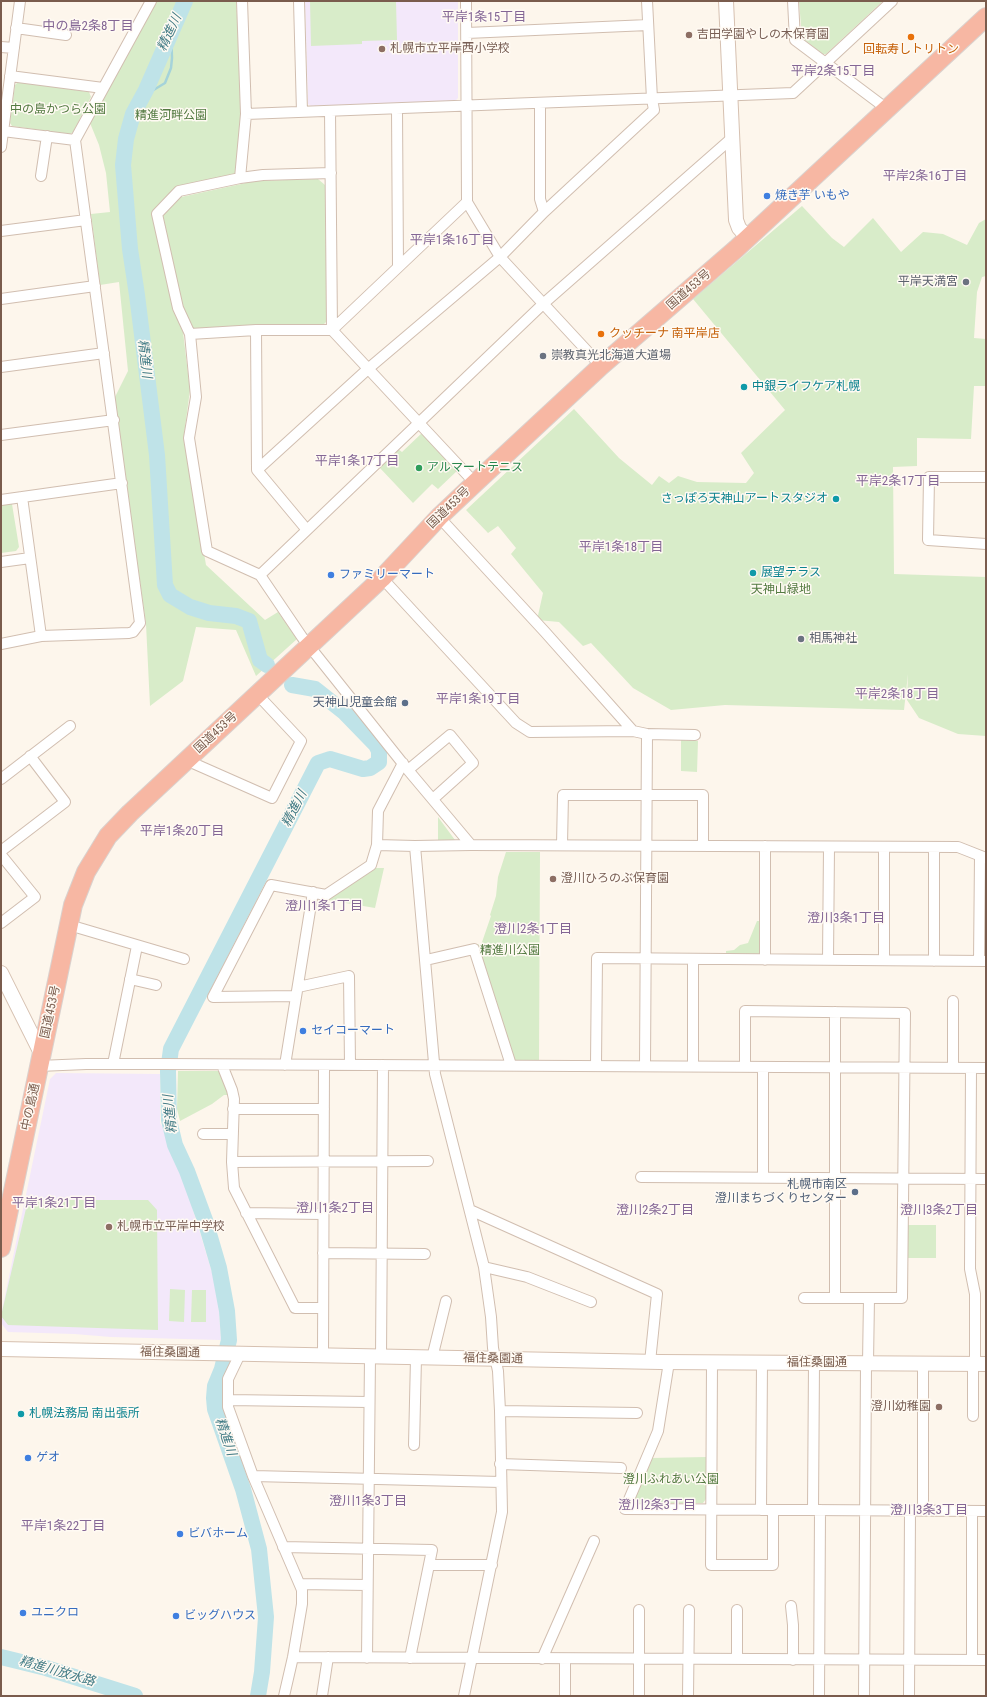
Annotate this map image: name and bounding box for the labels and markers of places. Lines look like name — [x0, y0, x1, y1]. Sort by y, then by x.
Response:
place label: 吉田学園やしの木保育園 — [697, 28, 829, 42]
marker: 吉田学園やしの木保育園 — [684, 30, 694, 40]
marker: 回転寿しトリトン — [906, 32, 916, 42]
place label: 札幌市立平岸西小学校 — [390, 42, 510, 56]
place label: 回転寿しトリトン — [863, 43, 959, 57]
marker: 札幌市立平岸西小学校 — [377, 44, 387, 54]
place label: 焼き芋 いもや — [775, 189, 850, 203]
marker: 焼き芋 いもや — [762, 191, 772, 201]
place label: 平岸天満宮 — [898, 275, 958, 289]
marker: 平岸天満宮 — [961, 277, 971, 287]
place label: クッチーナ 南平岸店 — [609, 327, 720, 341]
marker: クッチーナ 南平岸店 — [596, 329, 606, 339]
place label: 崇教真光北海道大道場 — [551, 349, 671, 363]
marker: 崇教真光北海道大道場 — [538, 351, 548, 361]
place label: 中銀ライフケア札幌 — [752, 380, 860, 394]
marker: 中銀ライフケア札幌 — [739, 382, 749, 392]
place label: アルマートテニス — [427, 461, 523, 475]
marker: アルマートテニス — [414, 463, 424, 473]
place label: さっぽろ天神山アートスタジオ — [661, 492, 828, 506]
marker: さっぽろ天神山アートスタジオ — [831, 494, 841, 504]
place label: 展望テラス — [761, 566, 821, 580]
place label: ファミリーマート — [339, 568, 435, 582]
marker: 展望テラス — [748, 568, 758, 578]
marker: ファミリーマート — [326, 570, 336, 580]
place label: 相馬神社 — [809, 632, 857, 646]
marker: 相馬神社 — [796, 634, 806, 644]
place label: 天神山児童会館 — [313, 696, 397, 710]
marker: 天神山児童会館 — [400, 698, 410, 708]
place label: 澄川ひろのぶ保育園 — [561, 872, 669, 886]
marker: 澄川ひろのぶ保育園 — [548, 874, 558, 884]
place label: セイコーマート — [311, 1024, 395, 1038]
marker: セイコーマート — [298, 1026, 308, 1036]
place label: 札幌市南区 澄川まちづくりセンター — [715, 1178, 847, 1206]
marker: 札幌市南区 澄川まちづくりセンター — [850, 1187, 860, 1197]
place label: 札幌市立平岸中学校 — [117, 1220, 225, 1234]
marker: 札幌市立平岸中学校 — [104, 1222, 114, 1232]
place label: 澄川幼稚園 — [871, 1400, 931, 1414]
marker: 澄川幼稚園 — [934, 1402, 944, 1412]
place label: 札幌法務局 南出張所 — [29, 1407, 140, 1421]
marker: 札幌法務局 南出張所 — [16, 1409, 26, 1419]
place label: ゲオ — [36, 1451, 60, 1465]
marker: ゲオ — [23, 1453, 33, 1463]
place label: ビバホーム — [188, 1527, 248, 1541]
marker: ビバホーム — [175, 1529, 185, 1539]
place label: ユニクロ — [31, 1606, 79, 1620]
marker: ユニクロ — [18, 1608, 28, 1618]
place label: ビッグハウス — [184, 1609, 256, 1623]
marker: ビッグハウス — [171, 1611, 181, 1621]

